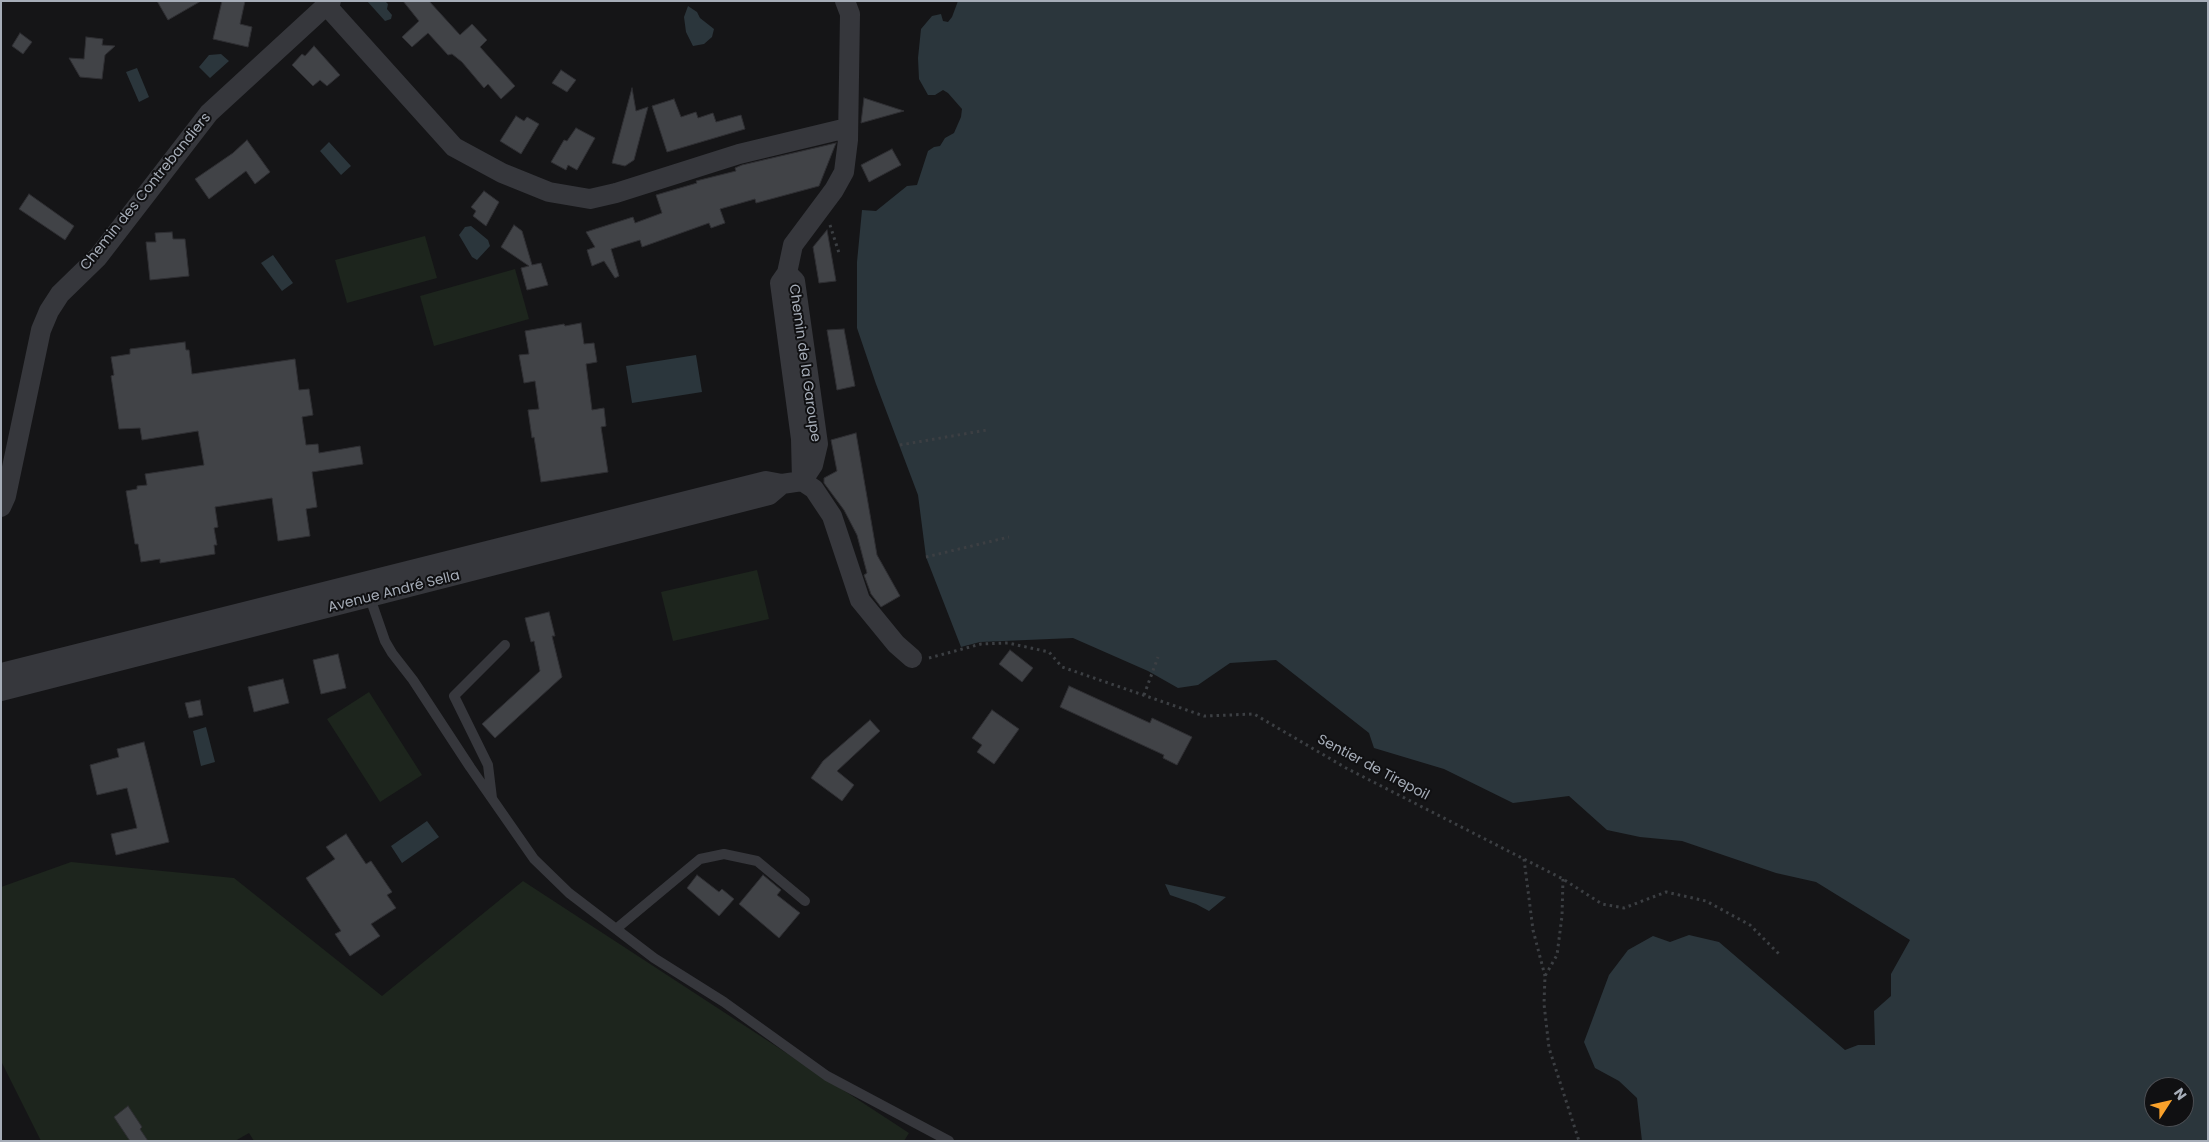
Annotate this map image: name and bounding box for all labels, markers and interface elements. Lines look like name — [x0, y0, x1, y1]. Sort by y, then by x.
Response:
street label: Chemin des Contrebandiers — [77, 110, 215, 274]
street label: Chemin de la Garoupe — [785, 283, 823, 443]
street label: Avenue André Sella — [326, 568, 462, 616]
street label: Sentier de Tirepoil — [1314, 731, 1432, 805]
north arrow — [2144, 1077, 2194, 1127]
text: N — [2169, 1084, 2192, 1104]

